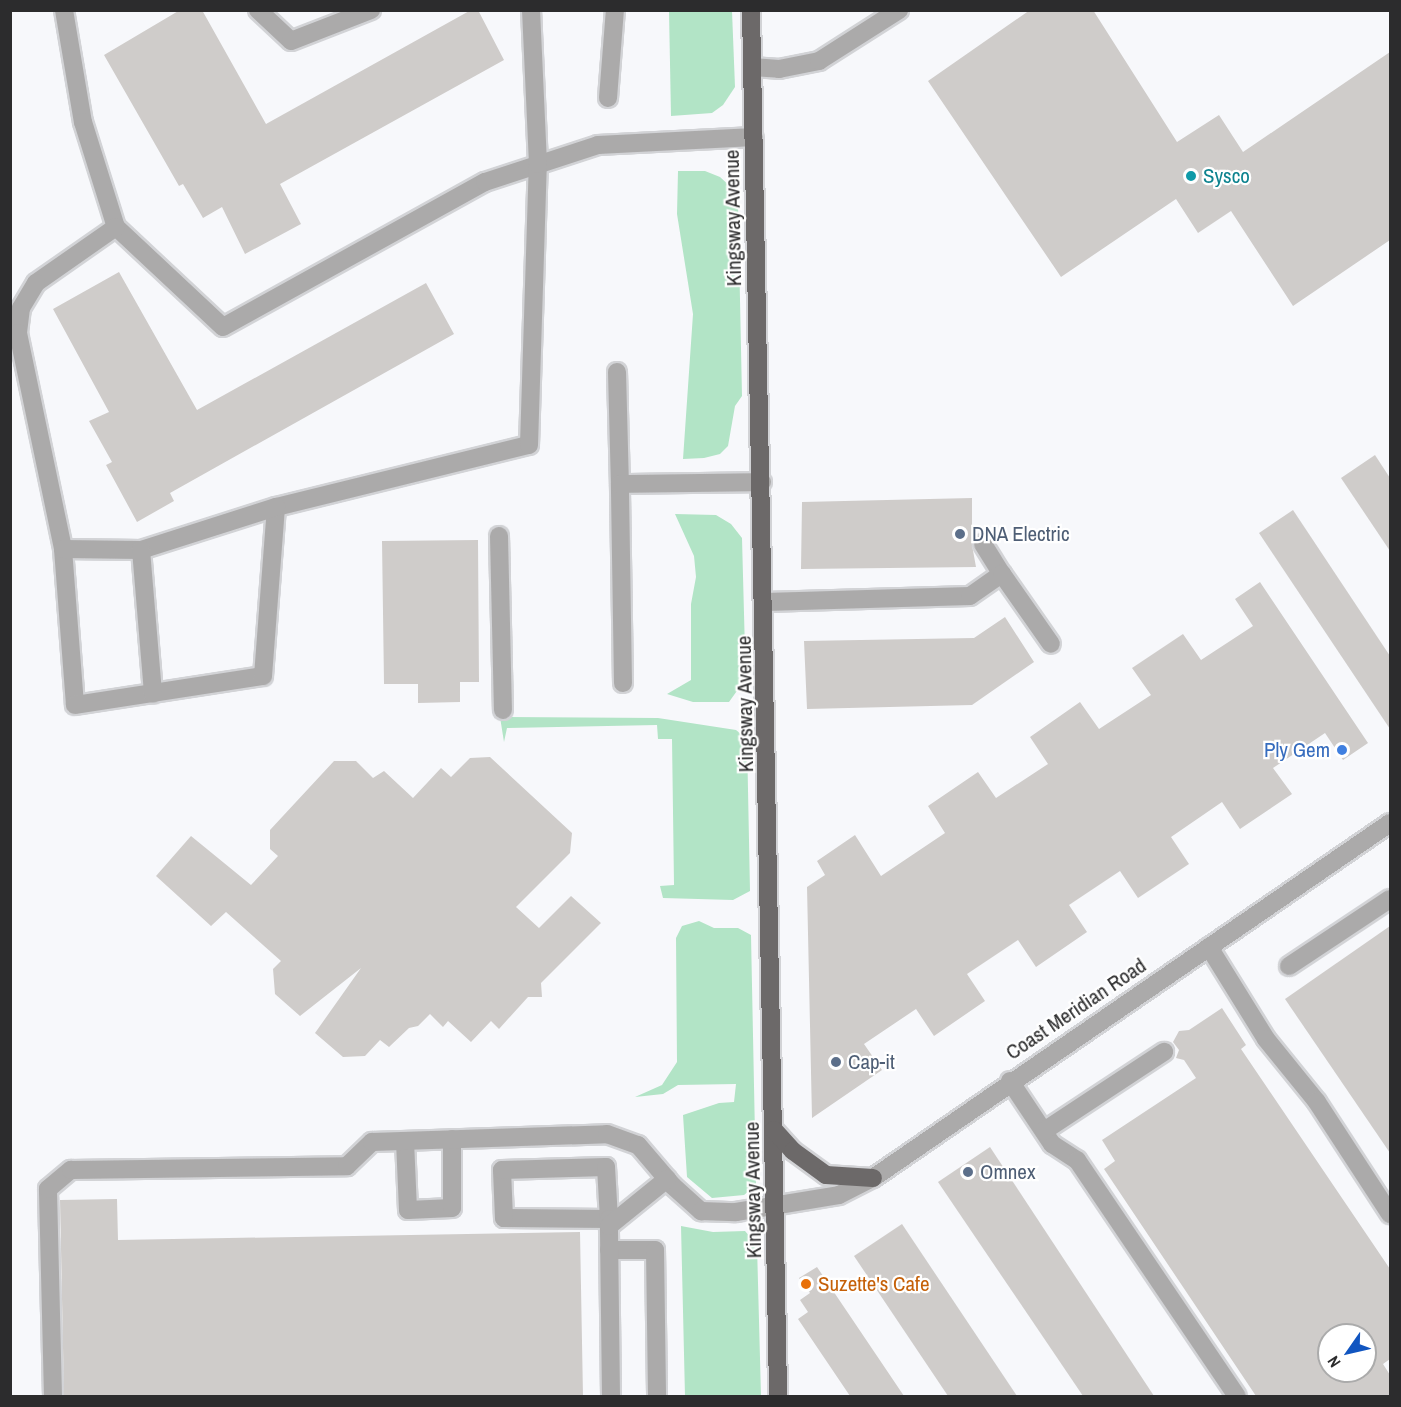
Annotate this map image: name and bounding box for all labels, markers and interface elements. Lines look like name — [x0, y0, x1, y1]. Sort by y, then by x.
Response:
street label: Kingsway Avenue — [719, 149, 747, 287]
place label: Sysco — [1203, 163, 1250, 189]
marker: Sysco — [1184, 169, 1198, 183]
place label: DNA Electric — [972, 521, 1071, 547]
marker: DNA Electric — [953, 527, 967, 541]
street label: Kingsway Avenue — [731, 635, 759, 773]
place label: Ply Gem — [1264, 737, 1330, 763]
marker: Ply Gem — [1335, 743, 1349, 757]
street label: Coast Meridian Road — [1001, 953, 1151, 1065]
place label: Cap-it — [848, 1049, 895, 1075]
marker: Cap-it — [829, 1055, 843, 1069]
street label: Kingsway Avenue — [739, 1121, 767, 1259]
place label: Omnex — [980, 1159, 1036, 1185]
marker: Omnex — [961, 1165, 975, 1179]
place label: Suzette's Cafe — [818, 1271, 929, 1297]
marker: Suzette's Cafe — [799, 1277, 813, 1291]
north arrow — [1317, 1323, 1377, 1383]
text: N — [1322, 1352, 1346, 1372]

